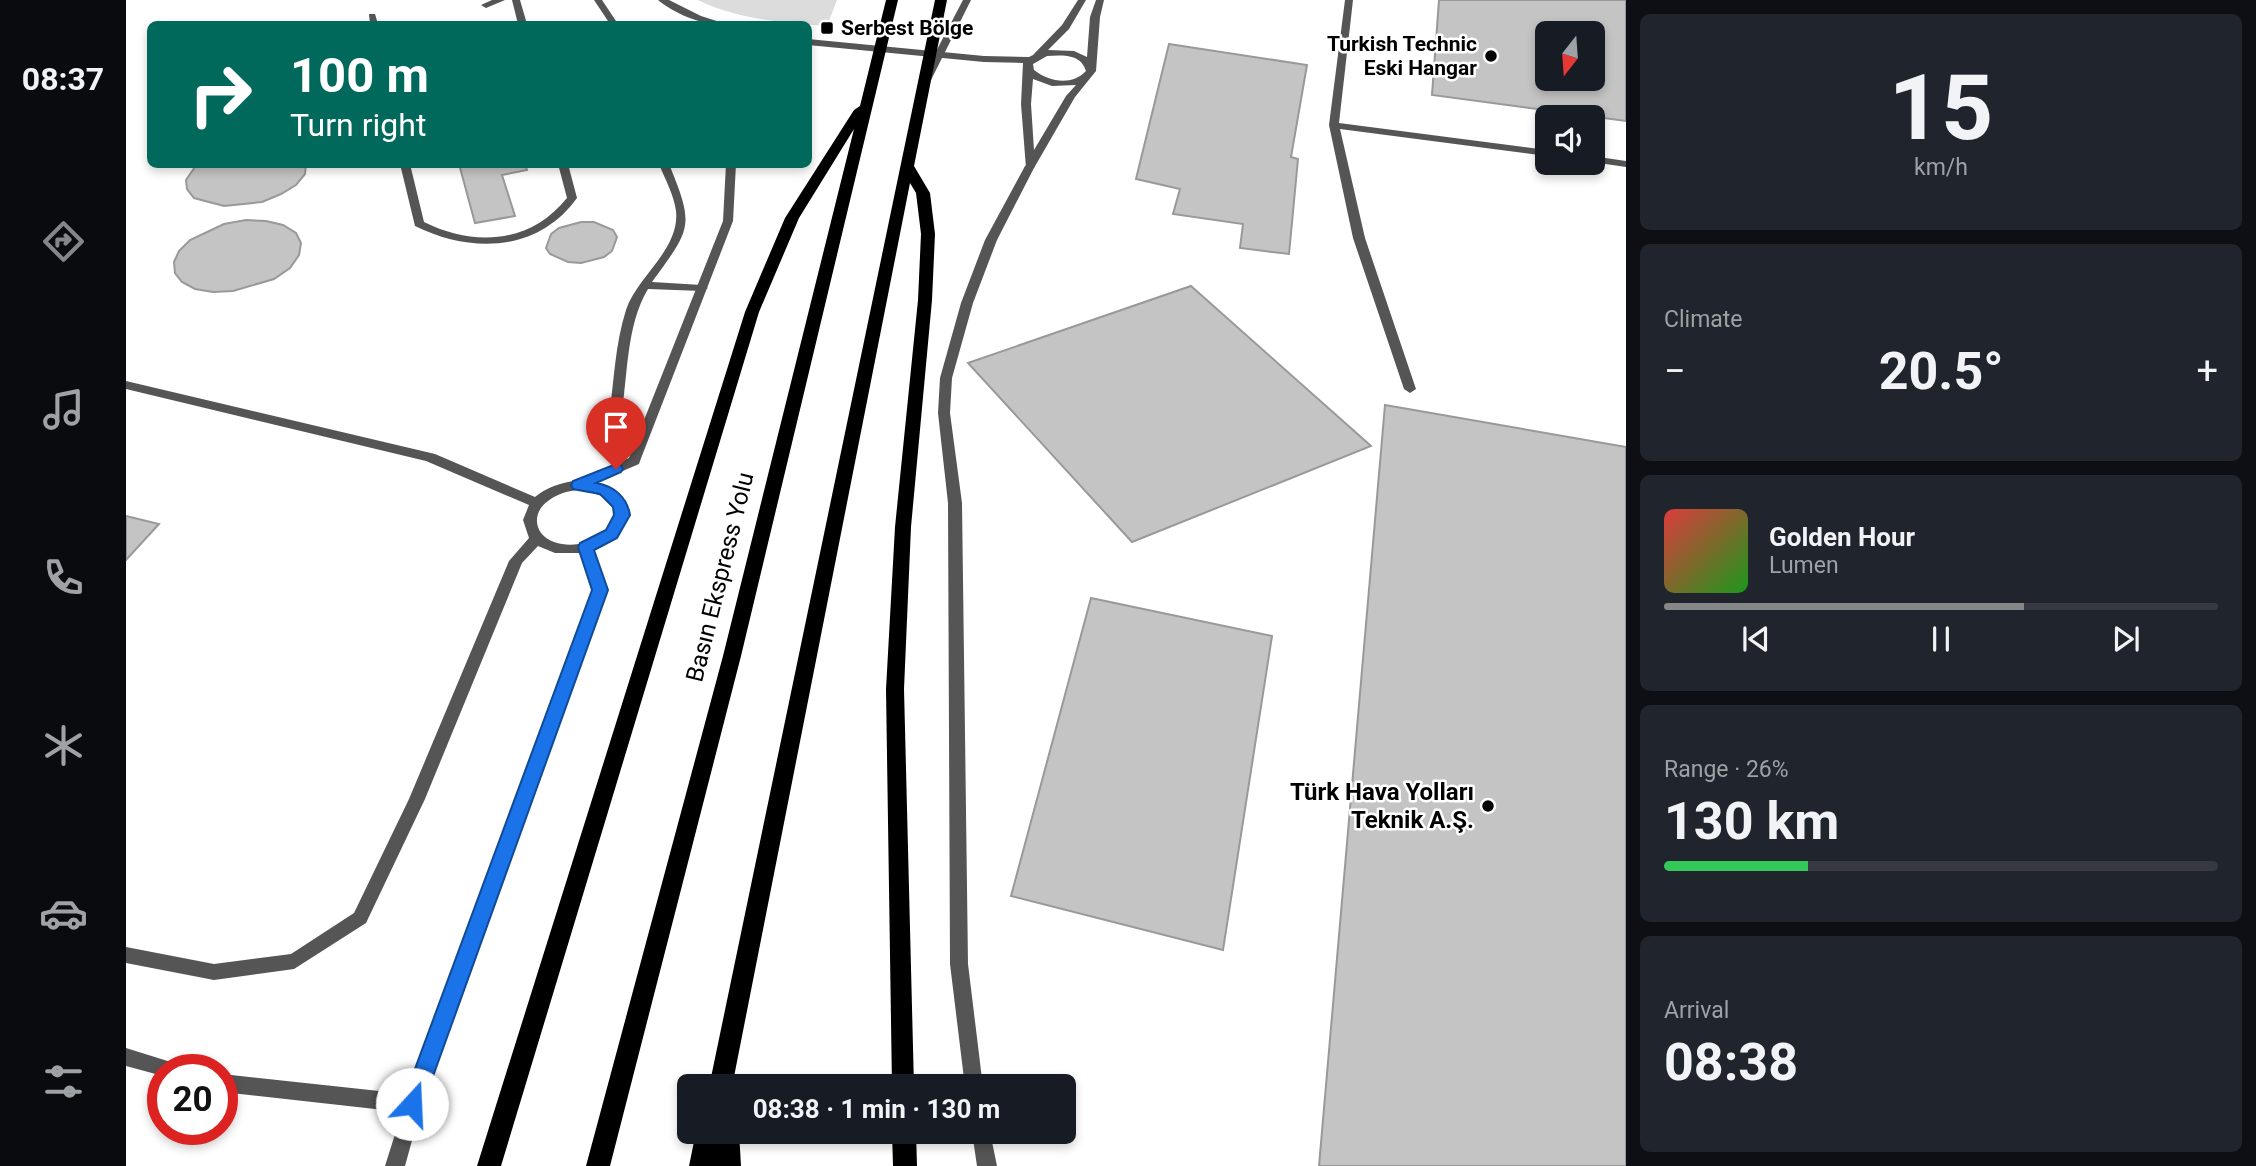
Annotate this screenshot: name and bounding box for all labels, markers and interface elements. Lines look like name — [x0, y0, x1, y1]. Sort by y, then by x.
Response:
place label: Serbest Bölge — [841, 16, 973, 40]
marker: Serbest Bölge — [819, 20, 835, 36]
north arrow — [1535, 21, 1605, 91]
map controls — [1535, 21, 1605, 175]
place label: Turkish Technic Eski Hangar — [1327, 32, 1477, 80]
text: 100 m — [290, 47, 429, 104]
marker: Turkish Technic Eski Hangar — [1483, 48, 1499, 64]
icon: right — [175, 49, 266, 140]
text: 15 — [1889, 55, 1993, 161]
text: 08:37 — [22, 60, 104, 98]
button: sound — [1535, 105, 1605, 175]
text: Turn right — [290, 106, 426, 144]
text: km/h — [1914, 154, 1968, 181]
icon: directions — [39, 217, 88, 266]
text: Climate — [1664, 306, 1743, 333]
text: 20.5° — [1879, 341, 2004, 402]
text: − — [1664, 349, 1686, 393]
text: + — [2196, 349, 2218, 393]
icon: music — [39, 385, 88, 434]
pin — [586, 397, 646, 469]
icon: arrive — [597, 408, 635, 446]
street label: Basın Ekspress Yolu — [680, 469, 760, 685]
text: Golden Hour — [1769, 522, 1915, 552]
text: Lumen — [1769, 552, 1839, 579]
icon: phone — [39, 553, 88, 602]
icon: previous — [1737, 620, 1775, 658]
icon: pause — [1922, 620, 1960, 658]
icon: next — [2107, 620, 2145, 658]
icon: climate — [39, 721, 88, 770]
text: Range · 26% — [1664, 756, 1789, 783]
place label: Türk Hava Yolları Teknik A.Ş. — [1290, 778, 1474, 834]
text: 130 km — [1664, 791, 1839, 852]
marker: Türk Hava Yolları Teknik A.Ş. — [1480, 798, 1496, 814]
icon: car — [39, 889, 88, 938]
text: Arrival — [1664, 997, 1729, 1024]
text: 08:38 — [1664, 1032, 1798, 1093]
speed limit sign: 20 — [147, 1054, 238, 1145]
icon: filters — [39, 1057, 88, 1106]
position arrow — [375, 1067, 449, 1141]
text: 08:38 · 1 min · 130 m — [753, 1094, 1000, 1124]

